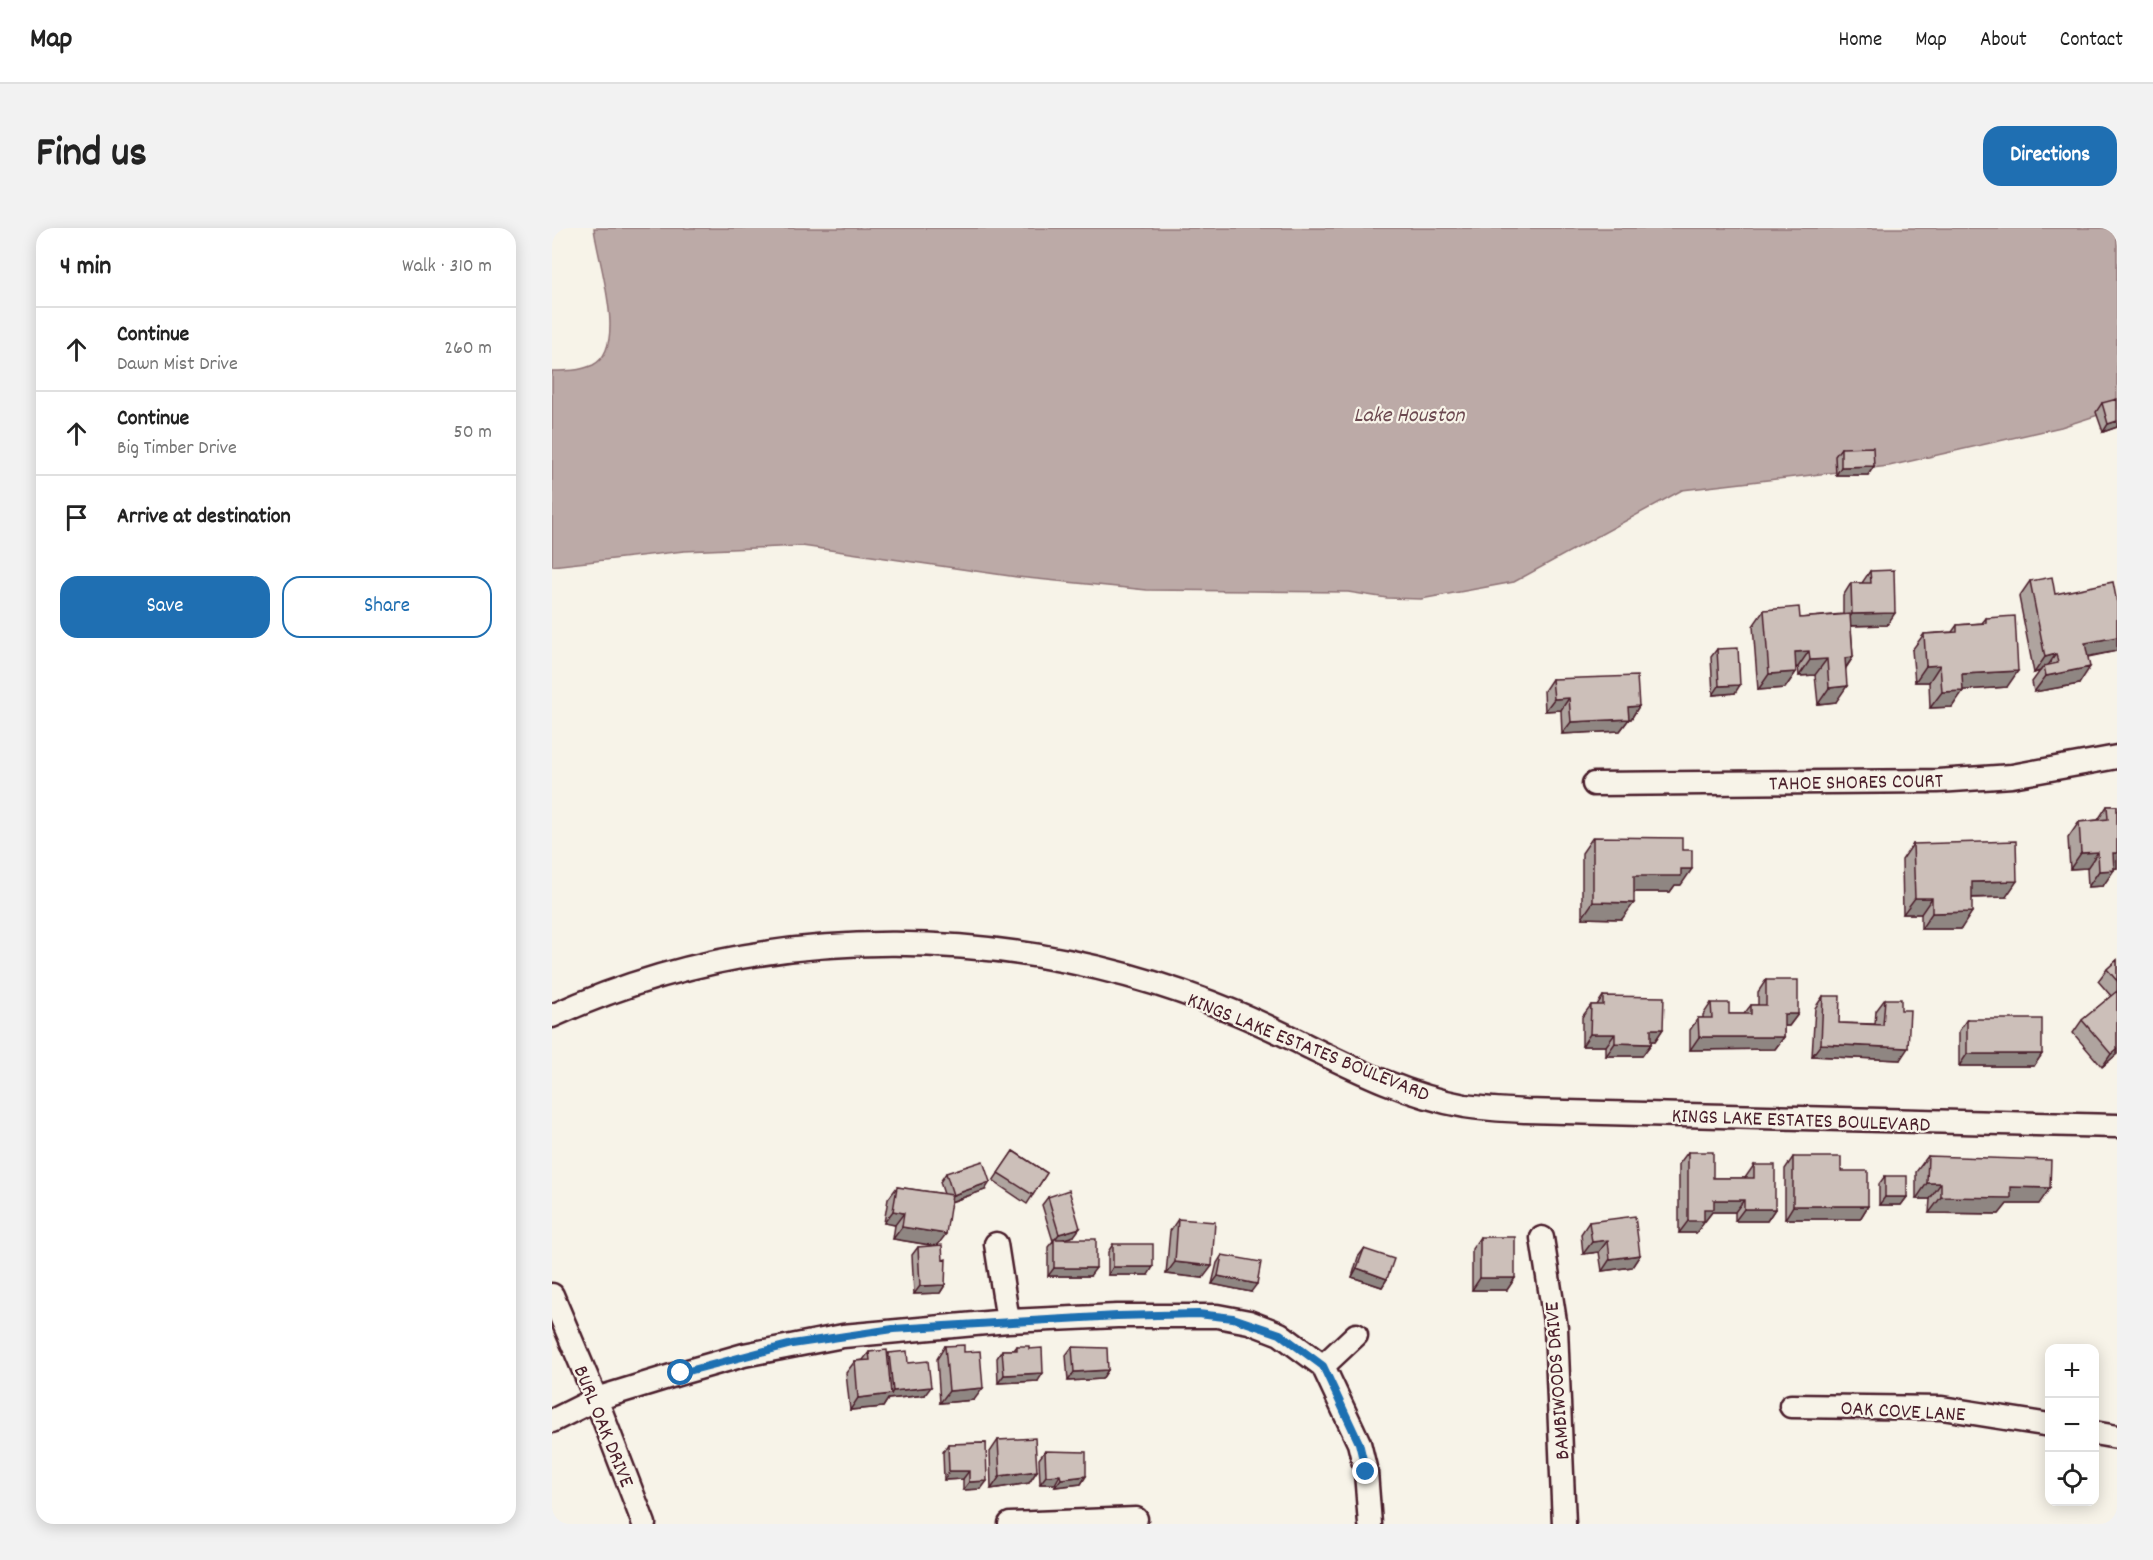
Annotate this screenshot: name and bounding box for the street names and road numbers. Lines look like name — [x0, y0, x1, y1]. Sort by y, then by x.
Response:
street label: TAHOE SHORES COURT — [1769, 767, 1944, 801]
street label: KINGS LAKE ESTATES BOULEVARD — [1182, 986, 1434, 1111]
street label: KINGS LAKE ESTATES BOULEVARD — [1671, 1102, 1931, 1142]
street label: BAMBIWOODS DRIVE — [1538, 1300, 1579, 1461]
street label: BURL OAK DRIVE — [564, 1362, 640, 1493]
street label: OAK COVE LANE — [1840, 1395, 1966, 1431]

